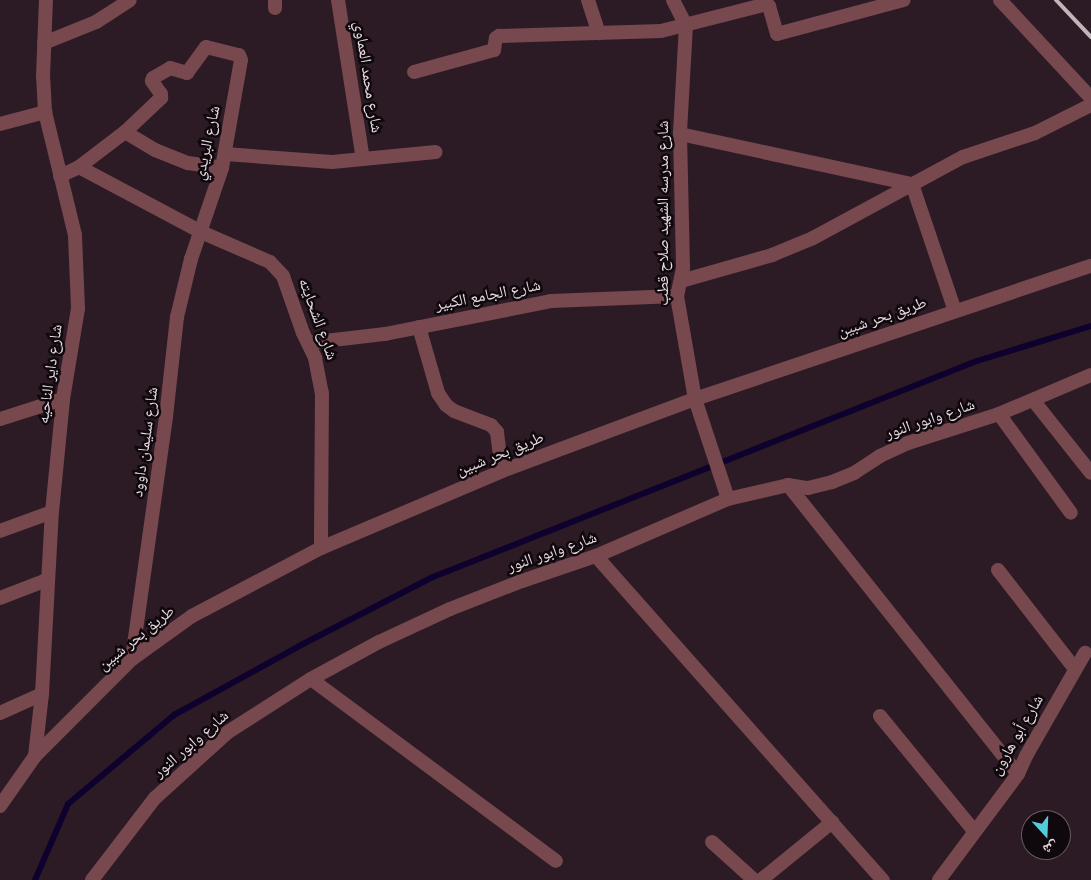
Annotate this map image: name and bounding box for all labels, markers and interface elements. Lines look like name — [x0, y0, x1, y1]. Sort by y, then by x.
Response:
street label: شارع محمد العماوي — [350, 20, 386, 134]
street label: شارع البريدي — [190, 104, 224, 182]
street label: شارع مدرسه الشهيد صلاح قطب — [653, 120, 673, 306]
street label: شارع الجامع الكبير — [434, 275, 542, 315]
street label: شارع الشحايته — [294, 276, 342, 362]
street label: طريق بحر شبين — [835, 293, 929, 341]
street label: شارع داير الناحيه — [34, 323, 66, 425]
street label: شارع سليمان داوود — [128, 386, 162, 498]
street label: شارع وابور النور — [883, 395, 977, 443]
street label: طريق بحر شبين — [453, 428, 547, 480]
street label: شارع وابور النور — [505, 528, 599, 576]
street label: طريق بحر شبين — [94, 601, 178, 675]
street label: شارع أبو هارون — [986, 691, 1048, 779]
street label: شارع وابور النور — [149, 706, 233, 782]
north arrow — [1021, 810, 1071, 860]
text: ش — [1041, 837, 1061, 859]

